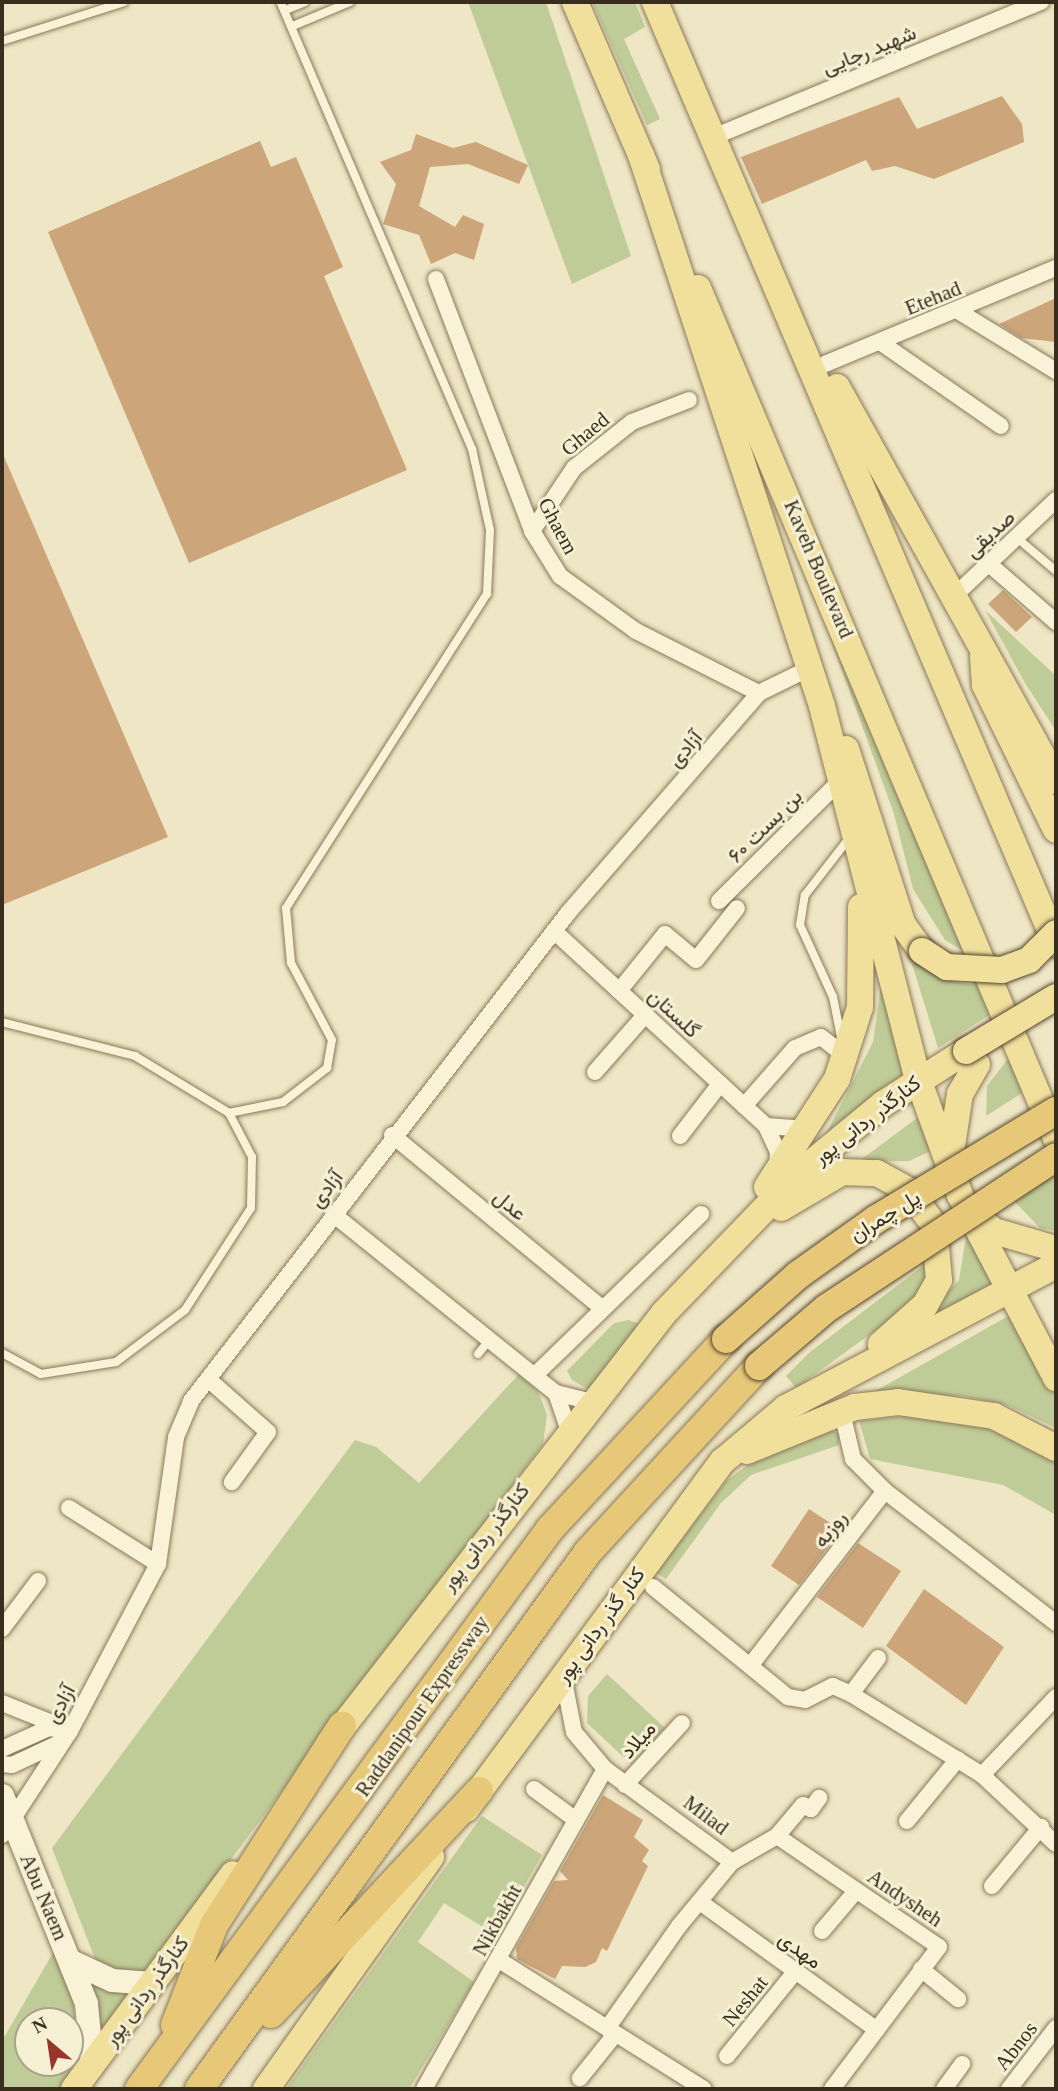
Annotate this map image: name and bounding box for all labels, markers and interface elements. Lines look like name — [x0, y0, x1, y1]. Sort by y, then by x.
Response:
street label: شهید رجایی — [818, 20, 920, 80]
street label: Etehad — [901, 275, 965, 321]
street label: Ghaed — [556, 407, 614, 461]
street label: Ghaem — [533, 493, 583, 559]
street label: Kaveh Boulevard — [779, 496, 859, 642]
street label: صدیقی — [960, 505, 1020, 563]
street label: آزادی — [662, 725, 708, 773]
street label: بن بست ۶۰ — [723, 784, 807, 868]
street label: گلستان — [643, 983, 705, 1043]
street label: کنارگذر ردانی پور — [808, 1070, 926, 1170]
street label: آزادی — [304, 1165, 348, 1213]
street label: عدل — [488, 1184, 532, 1226]
street label: پل چمران — [845, 1185, 925, 1247]
street label: کنارگذر ردانی پور — [435, 1478, 535, 1596]
street label: روزبه — [808, 1505, 852, 1553]
street label: کنار گذر ردانی پور — [550, 1562, 650, 1688]
street label: Raddanipour Expressway — [350, 1611, 494, 1801]
street label: آزادی — [39, 1680, 81, 1728]
street label: میلاد — [615, 1716, 661, 1764]
street label: Milad — [678, 1790, 734, 1840]
street label: Abu Naem — [15, 1850, 73, 1944]
street label: Andysheh — [863, 1864, 947, 1932]
street label: Nikbakht — [467, 1880, 527, 1960]
street label: مهدی — [773, 1926, 827, 1974]
street label: کنارگذر ردانی پور — [98, 1931, 194, 2051]
street label: Neshat — [717, 1970, 773, 2032]
north arrow — [14, 2007, 84, 2077]
text: N — [28, 2012, 51, 2037]
street label: Abnos — [989, 2017, 1043, 2075]

